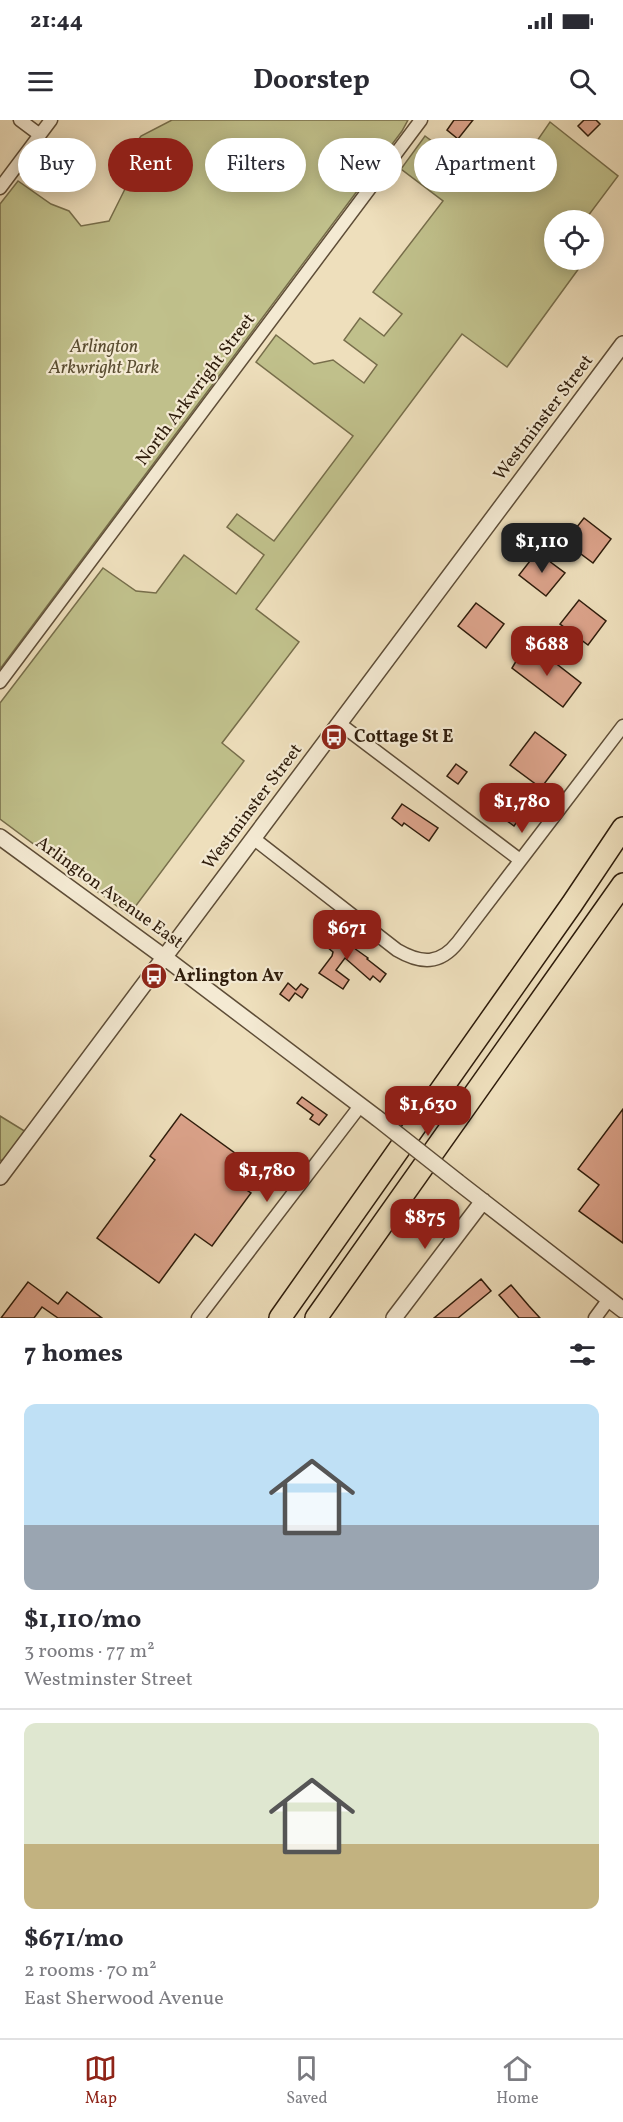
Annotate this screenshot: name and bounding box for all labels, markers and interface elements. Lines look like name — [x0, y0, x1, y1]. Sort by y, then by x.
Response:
text: 21:44 — [30, 6, 83, 37]
text: Doorstep — [253, 62, 370, 100]
icon: menu — [24, 65, 57, 98]
icon: search — [566, 65, 599, 98]
chip: Buy — [18, 138, 96, 192]
chip: Rent — [108, 138, 193, 192]
chip: Filters — [205, 138, 306, 192]
chip: New — [318, 138, 402, 192]
chip: Apartment — [414, 138, 557, 192]
map controls — [544, 210, 604, 270]
button: locate — [544, 210, 604, 270]
street label: North Arkwright Street — [130, 309, 262, 471]
park label: Arlington Arkwright Park — [48, 335, 159, 381]
street label: Westminster Street — [488, 350, 600, 486]
pin: $1,110 — [493, 523, 591, 574]
text: $1,110 — [515, 528, 569, 556]
pin: $688 — [511, 626, 583, 677]
text: $688 — [525, 631, 569, 659]
bus stop icon: Cottage St E — [319, 722, 349, 752]
place label: Cottage St E — [354, 725, 454, 750]
street label: Westminster Street — [197, 739, 309, 875]
pin: $1,780 — [473, 783, 571, 834]
text: $1,780 — [494, 788, 550, 816]
street label: Arlington Avenue East — [30, 831, 188, 955]
pin: $671 — [311, 910, 383, 961]
text: $671 — [327, 915, 367, 943]
bus stop icon: Arlington Av — [139, 961, 169, 991]
place label: Arlington Av — [174, 964, 283, 989]
pin: $1,630 — [379, 1086, 477, 1137]
text: $1,630 — [399, 1091, 457, 1119]
pin: $1,780 — [218, 1152, 316, 1203]
text: $1,780 — [239, 1157, 295, 1185]
pin: $875 — [389, 1199, 461, 1250]
text: $875 — [404, 1204, 446, 1232]
text: 7 homes — [24, 1336, 123, 1372]
icon: filters — [566, 1338, 599, 1371]
icon: home — [258, 1443, 366, 1551]
text: $1,110/mo — [24, 1602, 141, 1638]
text: 3 rooms · 77 m² — [24, 1638, 155, 1666]
text: Westminster Street — [24, 1666, 193, 1694]
icon: home — [258, 1762, 366, 1870]
text: $671/mo — [24, 1921, 124, 1957]
text: 2 rooms · 70 m² — [24, 1957, 157, 1985]
text: East Sherwood Avenue — [24, 1985, 224, 2013]
tab: Map — [84, 2052, 117, 2110]
tab: Saved — [286, 2052, 327, 2110]
tab: Home — [496, 2052, 539, 2110]

